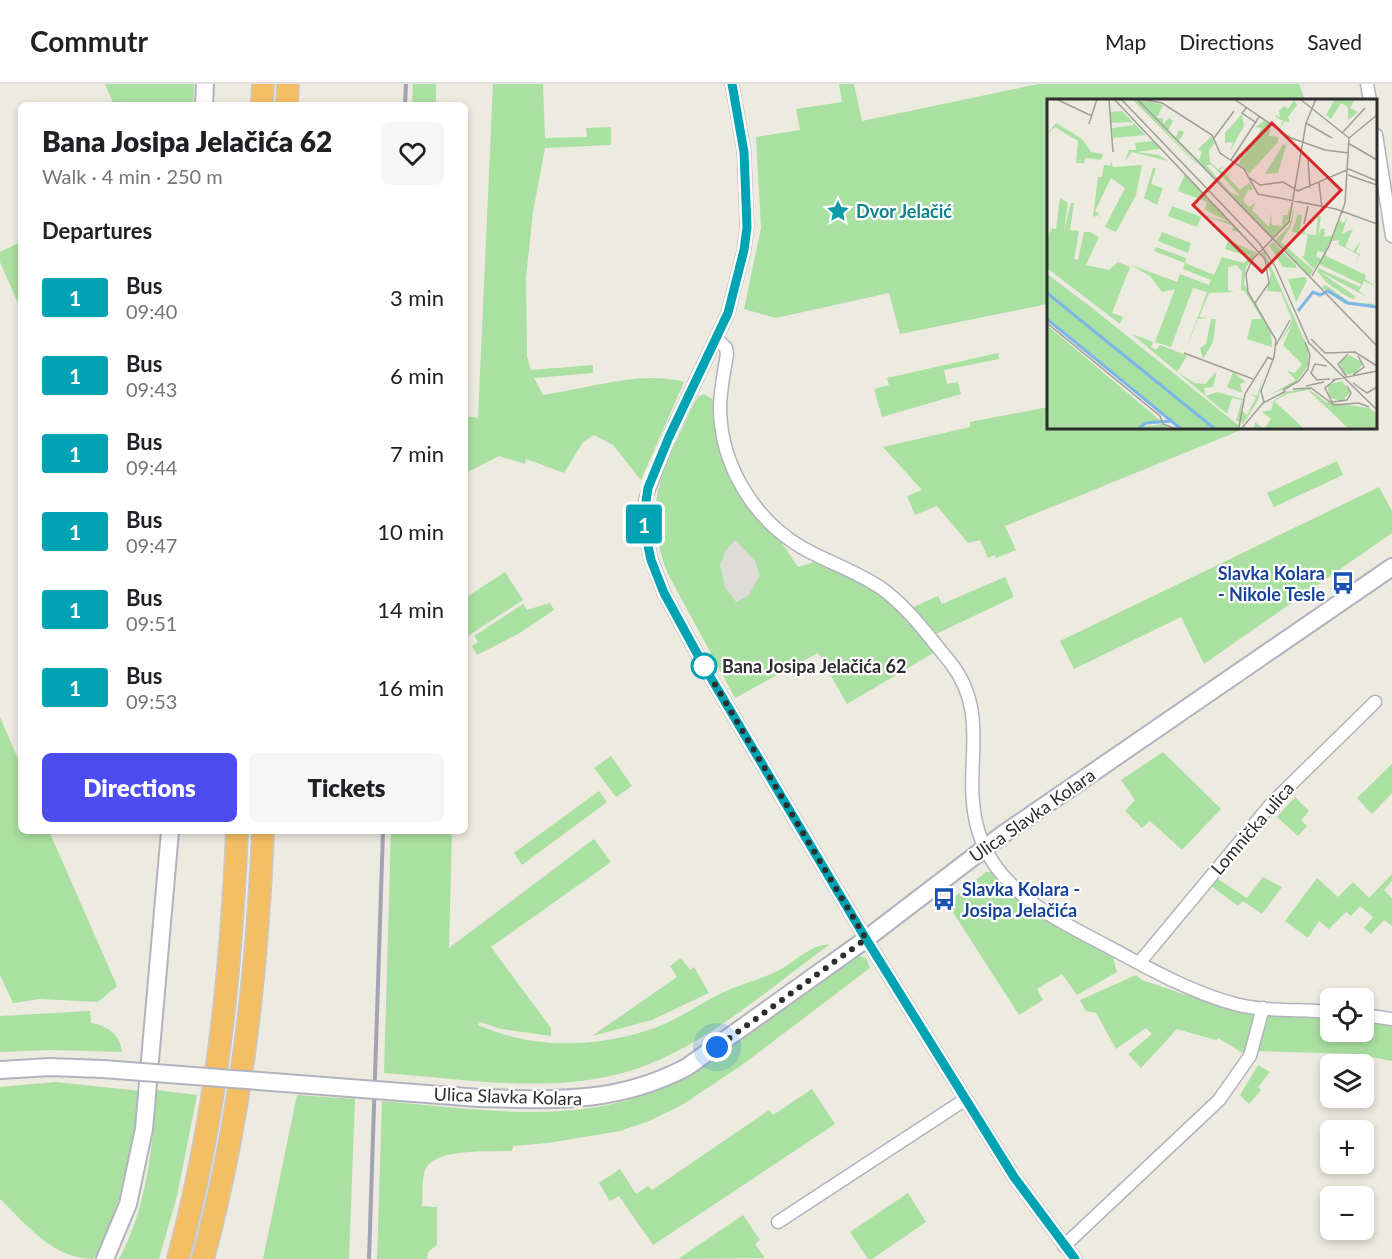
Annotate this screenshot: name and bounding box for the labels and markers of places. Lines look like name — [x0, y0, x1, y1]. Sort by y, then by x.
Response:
place icon: Dvor Jelačić — [825, 198, 851, 224]
place label: Dvor Jelačić — [856, 200, 952, 222]
place label: Slavka Kolara - Nikole Tesle — [1218, 562, 1325, 605]
bus stop icon: Slavka Kolara - Nikole Tesle — [1330, 570, 1356, 596]
marker: Bana Josipa Jelačića 62 — [691, 653, 717, 679]
place label: Bana Josipa Jelačića 62 — [722, 655, 906, 677]
place label: Slavka Kolara - Josipa Jelačića — [962, 878, 1080, 921]
bus stop icon: Slavka Kolara - Josipa Jelačića — [931, 886, 957, 912]

